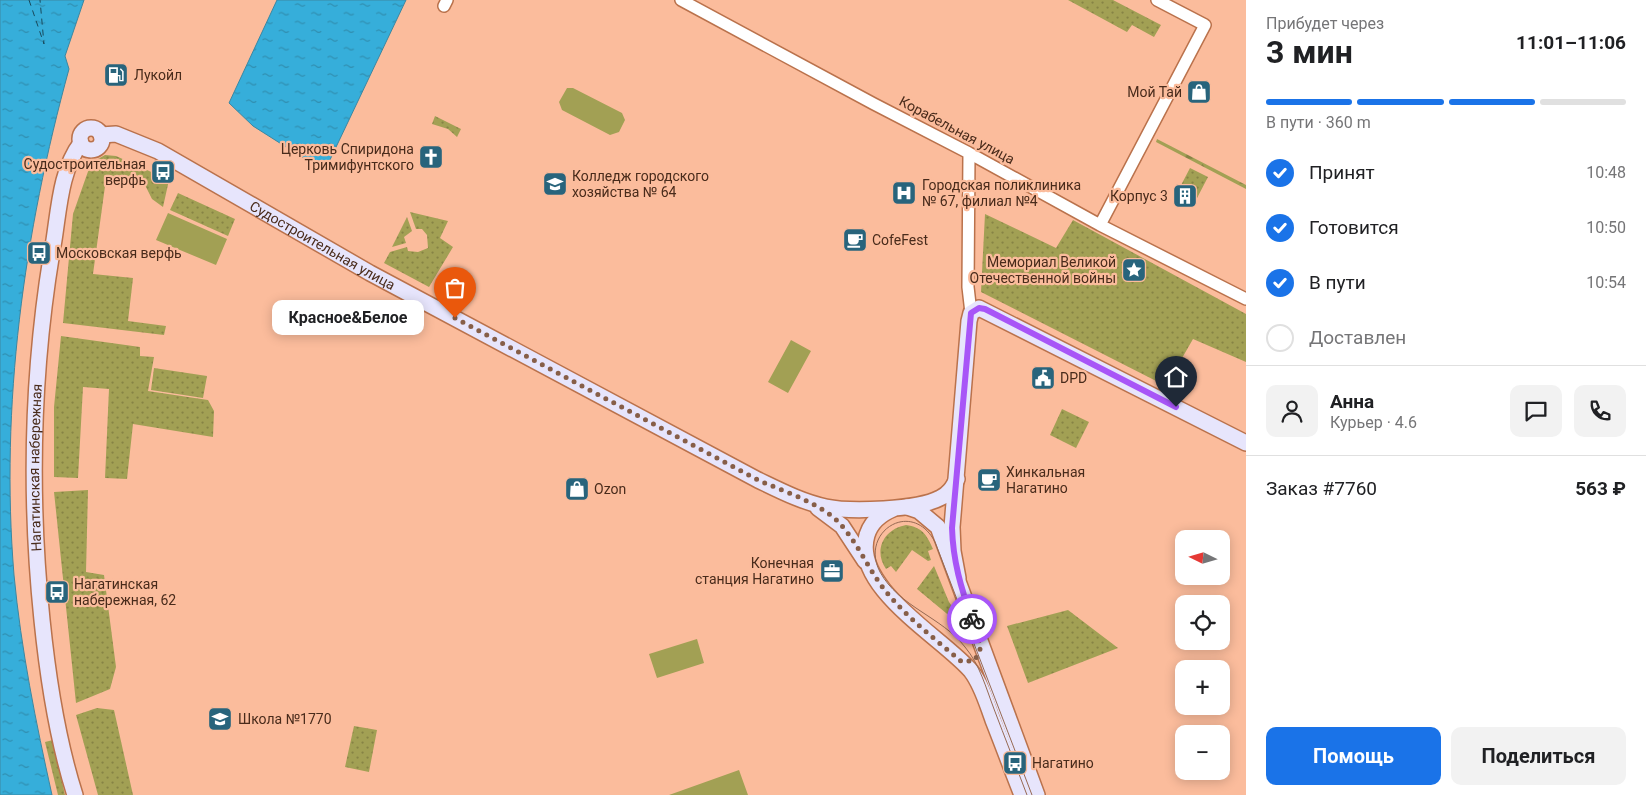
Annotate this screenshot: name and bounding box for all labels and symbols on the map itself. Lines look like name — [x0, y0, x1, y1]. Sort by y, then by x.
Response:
fuel station icon: Лукойл — [103, 62, 129, 88]
place label: Лукойл — [134, 67, 182, 83]
shop icon: Мой Тай — [1186, 79, 1212, 105]
place label: Мой Тай — [1127, 84, 1182, 100]
street label: Корабельная улица — [897, 93, 1017, 167]
place label: Церковь Спиридона Тримифунтского — [281, 141, 414, 173]
church icon: Церковь Спиридона Тримифунтского — [418, 144, 444, 170]
place label: Судостроительная верфь — [24, 156, 146, 188]
bus stop icon: Судостроительная верфь — [150, 159, 176, 185]
place label: Колледж городского хозяйства № 64 — [572, 168, 709, 200]
school or university icon: Колледж городского хозяйства № 64 — [542, 171, 568, 197]
place label: Городская поликлиника № 67, филиал №4 — [922, 177, 1081, 209]
hospital icon: Городская поликлиника № 67, филиал №4 — [891, 180, 917, 206]
building icon: Корпус 3 — [1172, 183, 1198, 209]
place label: Корпус 3 — [1110, 188, 1168, 204]
street label: Судостроительная улица — [247, 198, 398, 293]
cafe icon: CofeFest — [842, 227, 868, 253]
place label: CofeFest — [872, 232, 928, 248]
bus stop icon: Московская верфь — [26, 240, 52, 266]
place label: Московская верфь — [56, 245, 182, 261]
place label: Мемориал Великой Отечественной войны — [970, 254, 1116, 286]
place icon: Мемориал Великой Отечественной войны — [1121, 257, 1147, 283]
pin — [434, 267, 476, 318]
callout: Красное&Белое — [272, 300, 425, 336]
pin — [1155, 356, 1197, 407]
public building icon: DPD — [1030, 365, 1056, 391]
place label: DPD — [1060, 370, 1087, 386]
street label: Нагатинская набережная — [26, 383, 45, 552]
place label: Хинкальная Нагатино — [1006, 464, 1085, 496]
cafe icon: Хинкальная Нагатино — [976, 467, 1002, 493]
shop icon: Ozon — [564, 476, 590, 502]
place label: Ozon — [594, 481, 626, 497]
north arrow — [1175, 530, 1230, 585]
place label: Конечная станция Нагатино — [695, 555, 814, 587]
office icon: Конечная станция Нагатино — [819, 558, 845, 584]
place label: Нагатинская набережная, 62 — [74, 576, 176, 608]
bus stop icon: Нагатинская набережная, 62 — [44, 579, 70, 605]
courier — [947, 594, 997, 644]
school or university icon: Школа №1770 — [207, 706, 233, 732]
place label: Школа №1770 — [238, 711, 332, 727]
bus stop icon: Нагатино — [1002, 750, 1028, 776]
place label: Нагатино — [1032, 755, 1094, 771]

